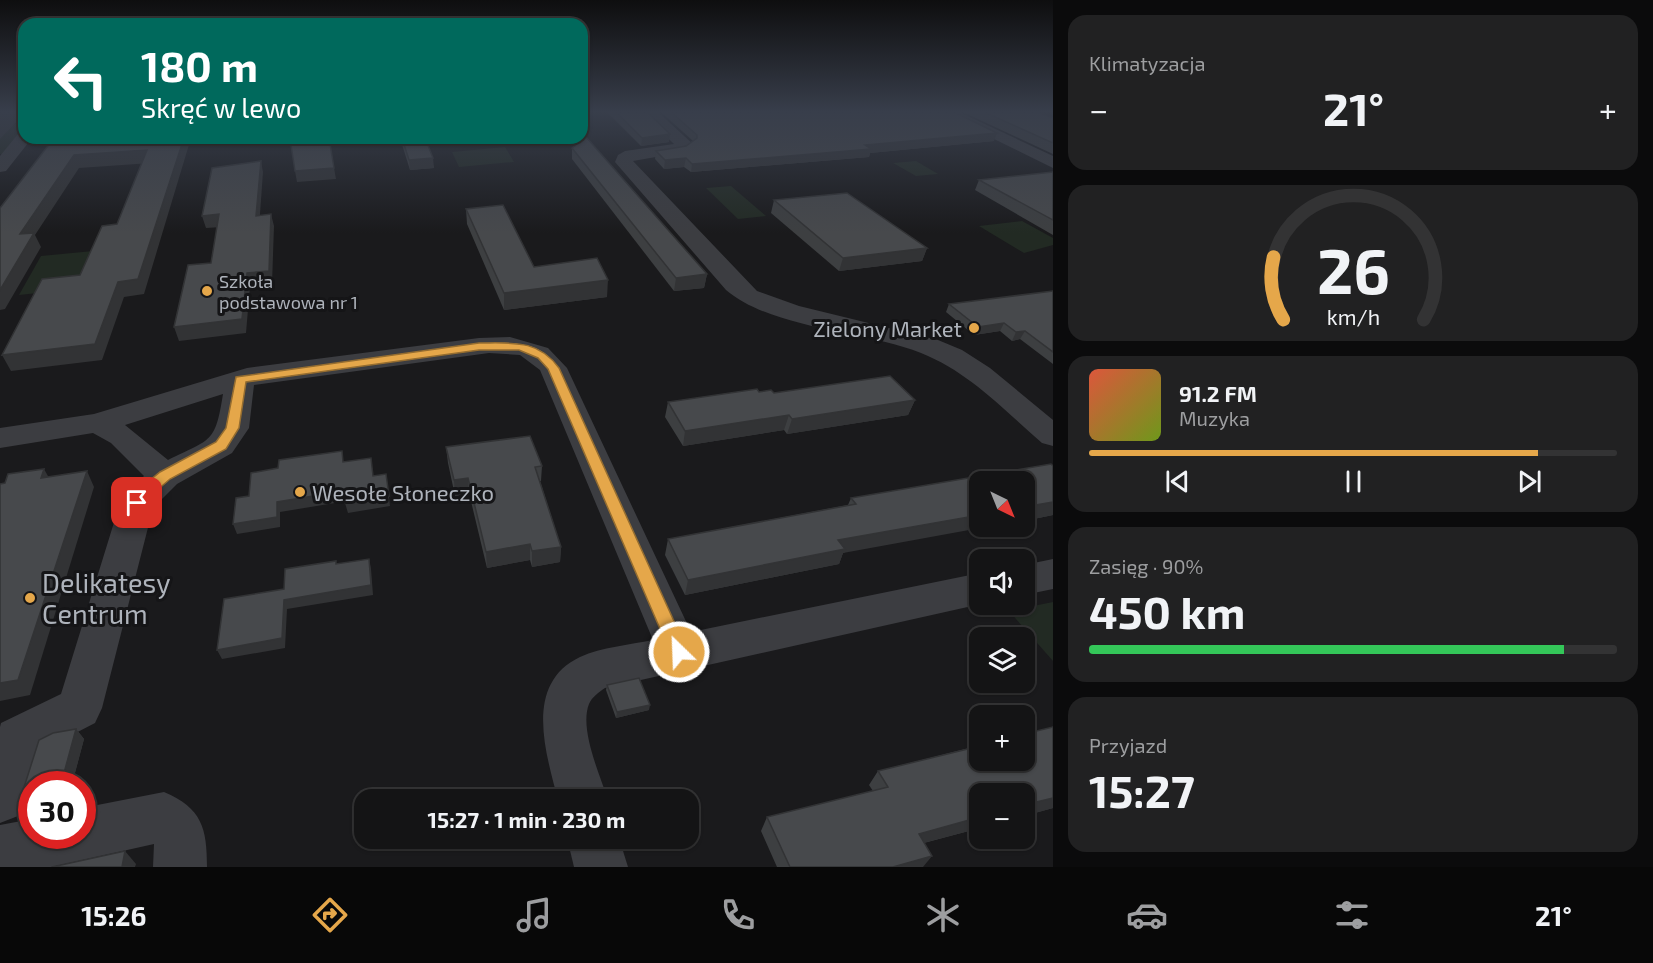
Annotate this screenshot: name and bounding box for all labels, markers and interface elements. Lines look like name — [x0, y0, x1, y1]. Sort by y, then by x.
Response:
text: 180 m — [141, 40, 258, 90]
icon: left — [42, 42, 120, 120]
text: Klimatyzacja — [1089, 51, 1205, 75]
text: 21° — [1323, 81, 1384, 135]
text: − — [1089, 89, 1108, 129]
text: + — [1599, 89, 1617, 129]
text: Skręć w lewo — [141, 91, 301, 123]
text: 26 — [1316, 232, 1390, 307]
place label: Szkoła podstawowa nr 1 — [219, 270, 358, 313]
marker: Szkoła podstawowa nr 1 — [200, 284, 214, 298]
text: km/h — [1326, 305, 1380, 330]
place label: Zielony Market — [813, 315, 962, 341]
marker: Zielony Market — [967, 321, 981, 335]
text: 91.2 FM — [1179, 380, 1257, 406]
text: Muzyka — [1179, 406, 1250, 430]
icon: previous — [1161, 465, 1194, 498]
icon: pause — [1337, 465, 1370, 498]
icon: next — [1513, 465, 1546, 498]
north arrow — [969, 471, 1035, 537]
map controls — [969, 471, 1035, 849]
pin — [111, 477, 162, 528]
place label: Wesołe Słoneczko — [312, 479, 494, 505]
marker: Wesołe Słoneczko — [293, 485, 307, 499]
icon: arrive — [120, 486, 153, 519]
button: sound — [969, 549, 1035, 615]
text: Zasięg · 90% — [1089, 554, 1203, 578]
place label: Delikatesy Centrum — [42, 566, 170, 629]
text: 450 km — [1089, 584, 1245, 638]
marker: Delikatesy Centrum — [23, 591, 37, 605]
position arrow — [647, 620, 711, 684]
button: layers — [969, 627, 1035, 693]
button: + — [969, 705, 1035, 771]
text: Przyjazd — [1089, 733, 1167, 757]
text: 15:27 — [1089, 763, 1195, 817]
speed limit sign: 30 — [18, 771, 96, 849]
button: − — [969, 783, 1035, 849]
text: 15:27 · 1 min · 230 m — [428, 806, 625, 832]
icon: directions — [309, 894, 351, 936]
icon: music — [513, 894, 555, 936]
icon: phone — [717, 894, 759, 936]
icon: climate — [922, 894, 964, 936]
icon: car — [1126, 894, 1168, 936]
icon: filters — [1331, 894, 1373, 936]
text: 15:26 — [81, 899, 146, 931]
text: 21° — [1535, 899, 1572, 931]

